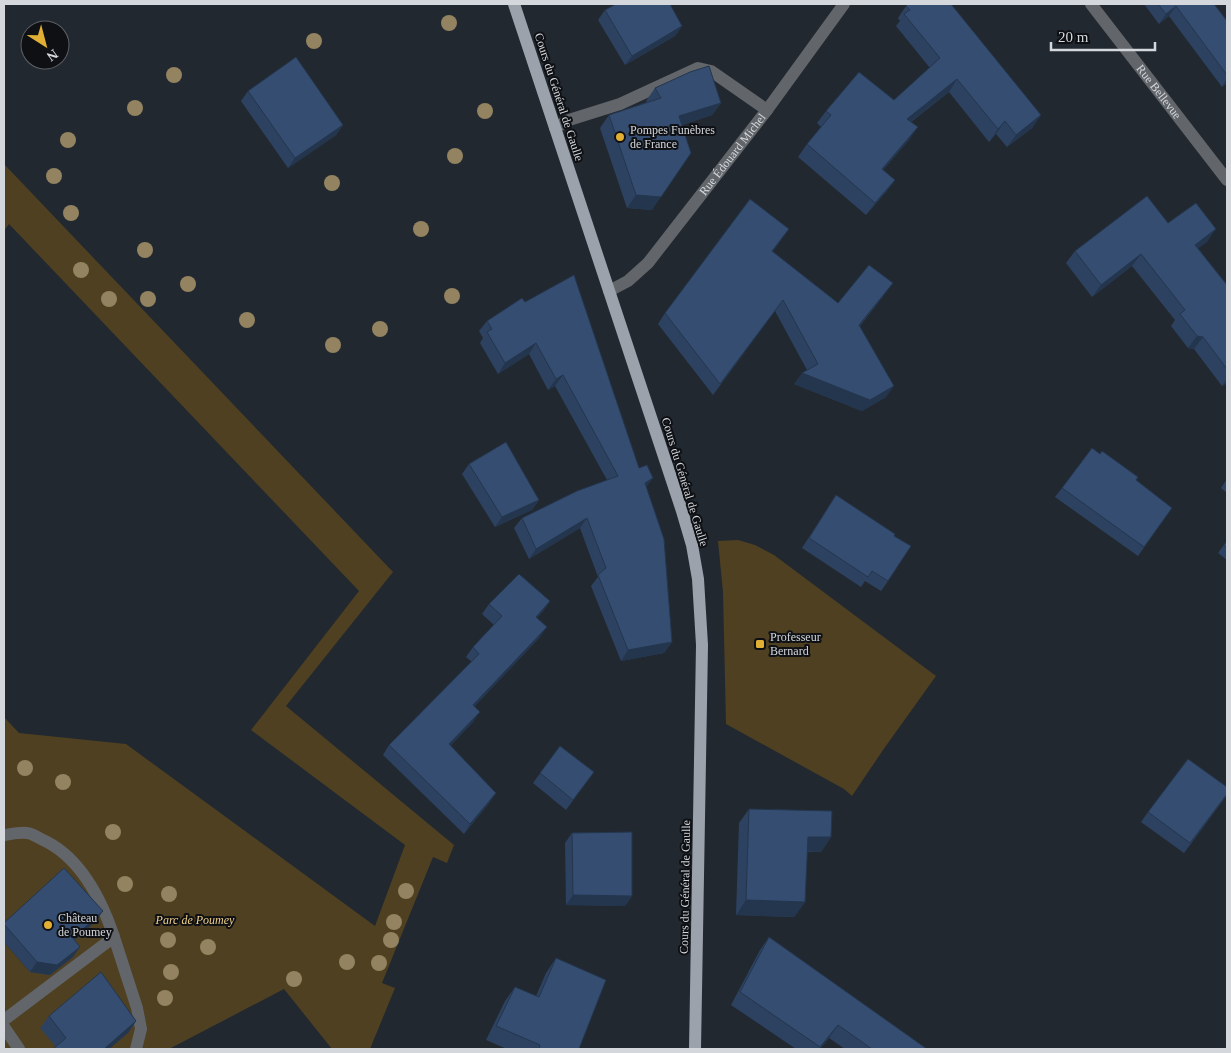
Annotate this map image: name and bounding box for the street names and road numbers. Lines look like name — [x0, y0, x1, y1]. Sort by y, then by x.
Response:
street label: Cours du Général de Gaulle — [532, 31, 586, 163]
street label: Rue Bellevue — [1133, 62, 1184, 122]
street label: Rue Édouard Michel — [696, 110, 769, 198]
street label: Cours du Général de Gaulle — [659, 416, 711, 548]
street label: Cours du Général de Gaulle — [677, 820, 693, 954]

